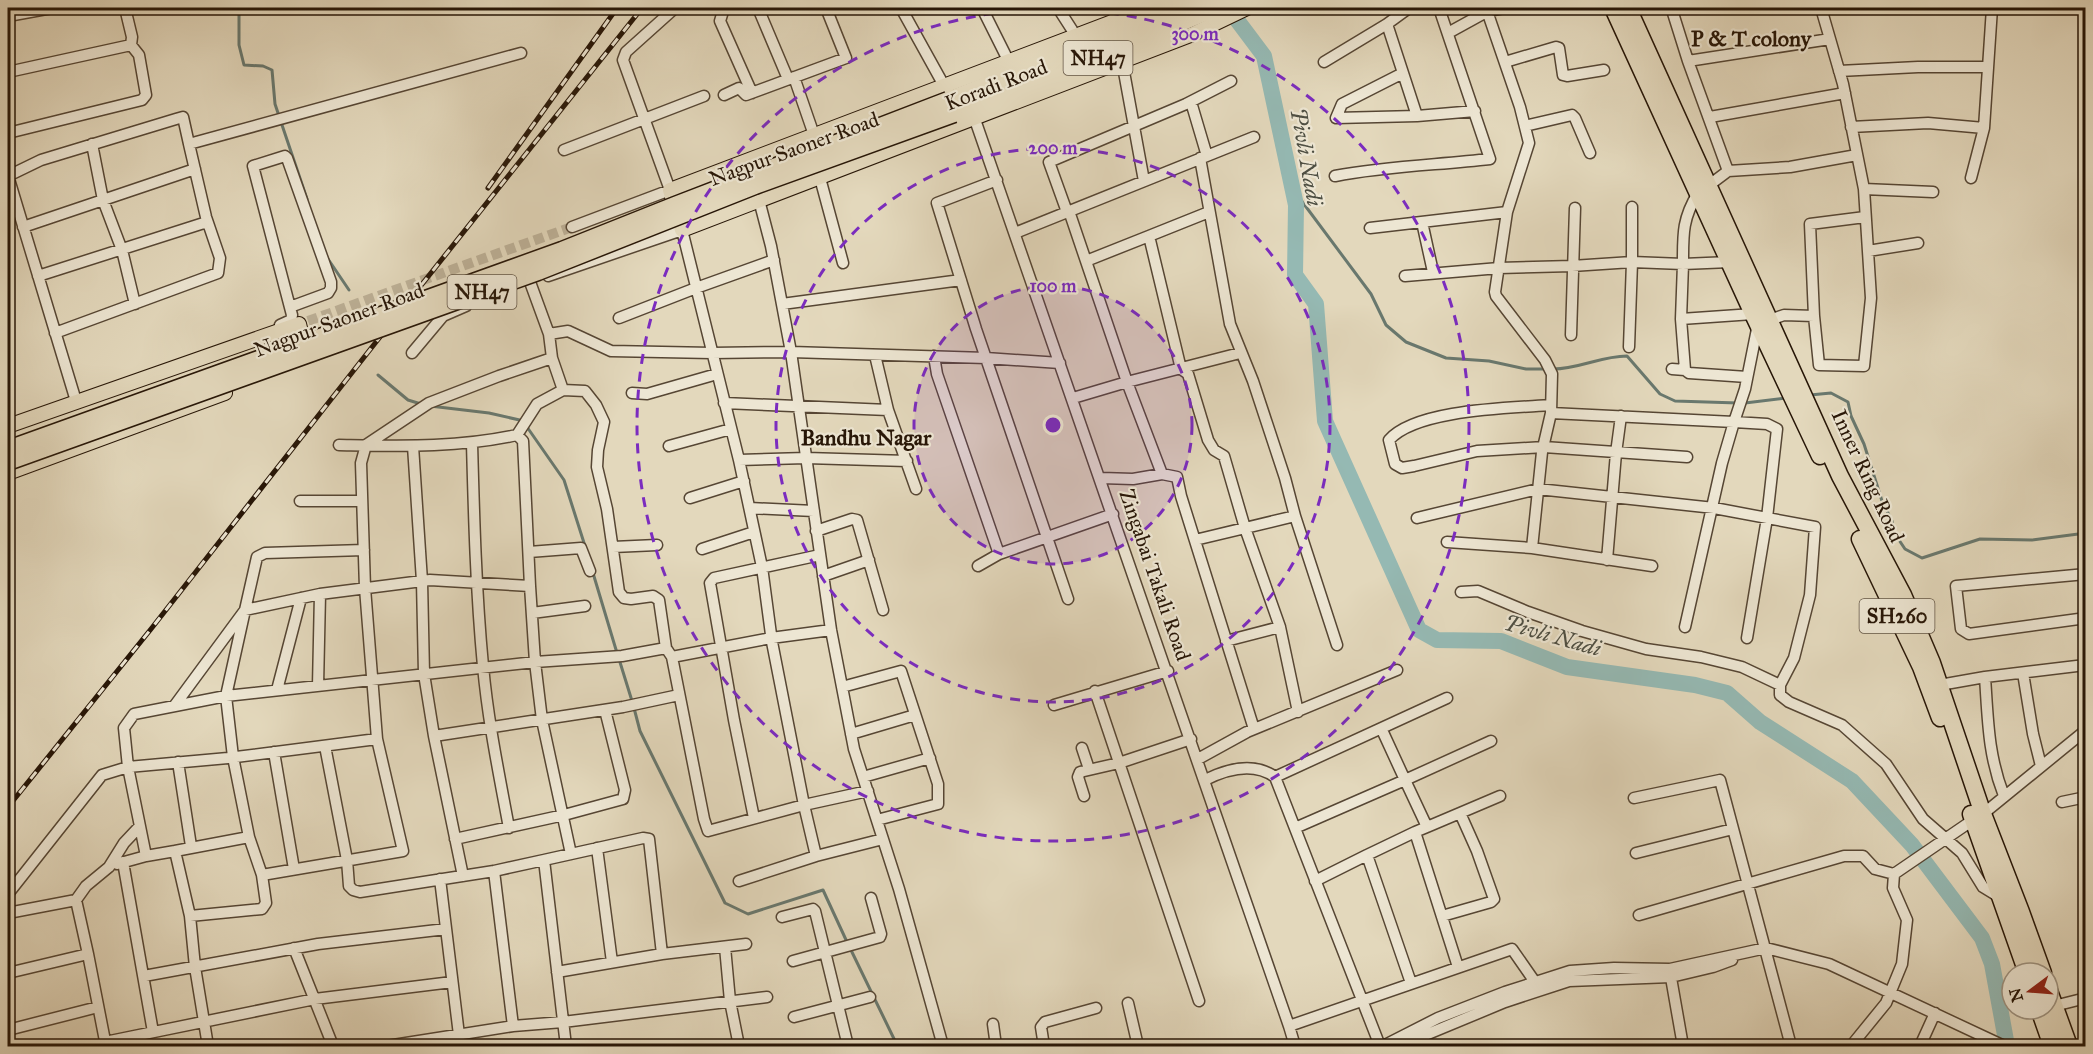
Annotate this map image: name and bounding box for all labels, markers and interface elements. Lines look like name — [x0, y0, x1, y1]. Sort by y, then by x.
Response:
text: 300 m — [1171, 23, 1219, 46]
district label: P & T colony — [1691, 25, 1813, 52]
road number: NH47 — [1064, 41, 1132, 75]
street label: Koradi Road — [941, 53, 1051, 116]
street label: Nagpur Saoner Road — [705, 106, 883, 192]
water label: Pivli Nadi — [1285, 106, 1329, 209]
text: 200 m — [1029, 137, 1078, 159]
road number: NH47 — [448, 275, 516, 309]
text: 100 m — [1030, 275, 1077, 297]
street label: Nagpur Saoner Road — [250, 277, 428, 363]
street label: Inner Ring Road — [1826, 405, 1910, 547]
centre of rings — [1043, 415, 1063, 435]
district label: Bandhu Nagar — [801, 424, 932, 451]
street label: Zingabai Takali Road — [1113, 486, 1197, 665]
road number: SH260 — [1860, 599, 1934, 633]
water label: Pivli Nadi — [1501, 609, 1605, 662]
north arrow — [2000, 961, 2060, 1021]
text: N — [2005, 985, 2027, 1004]

